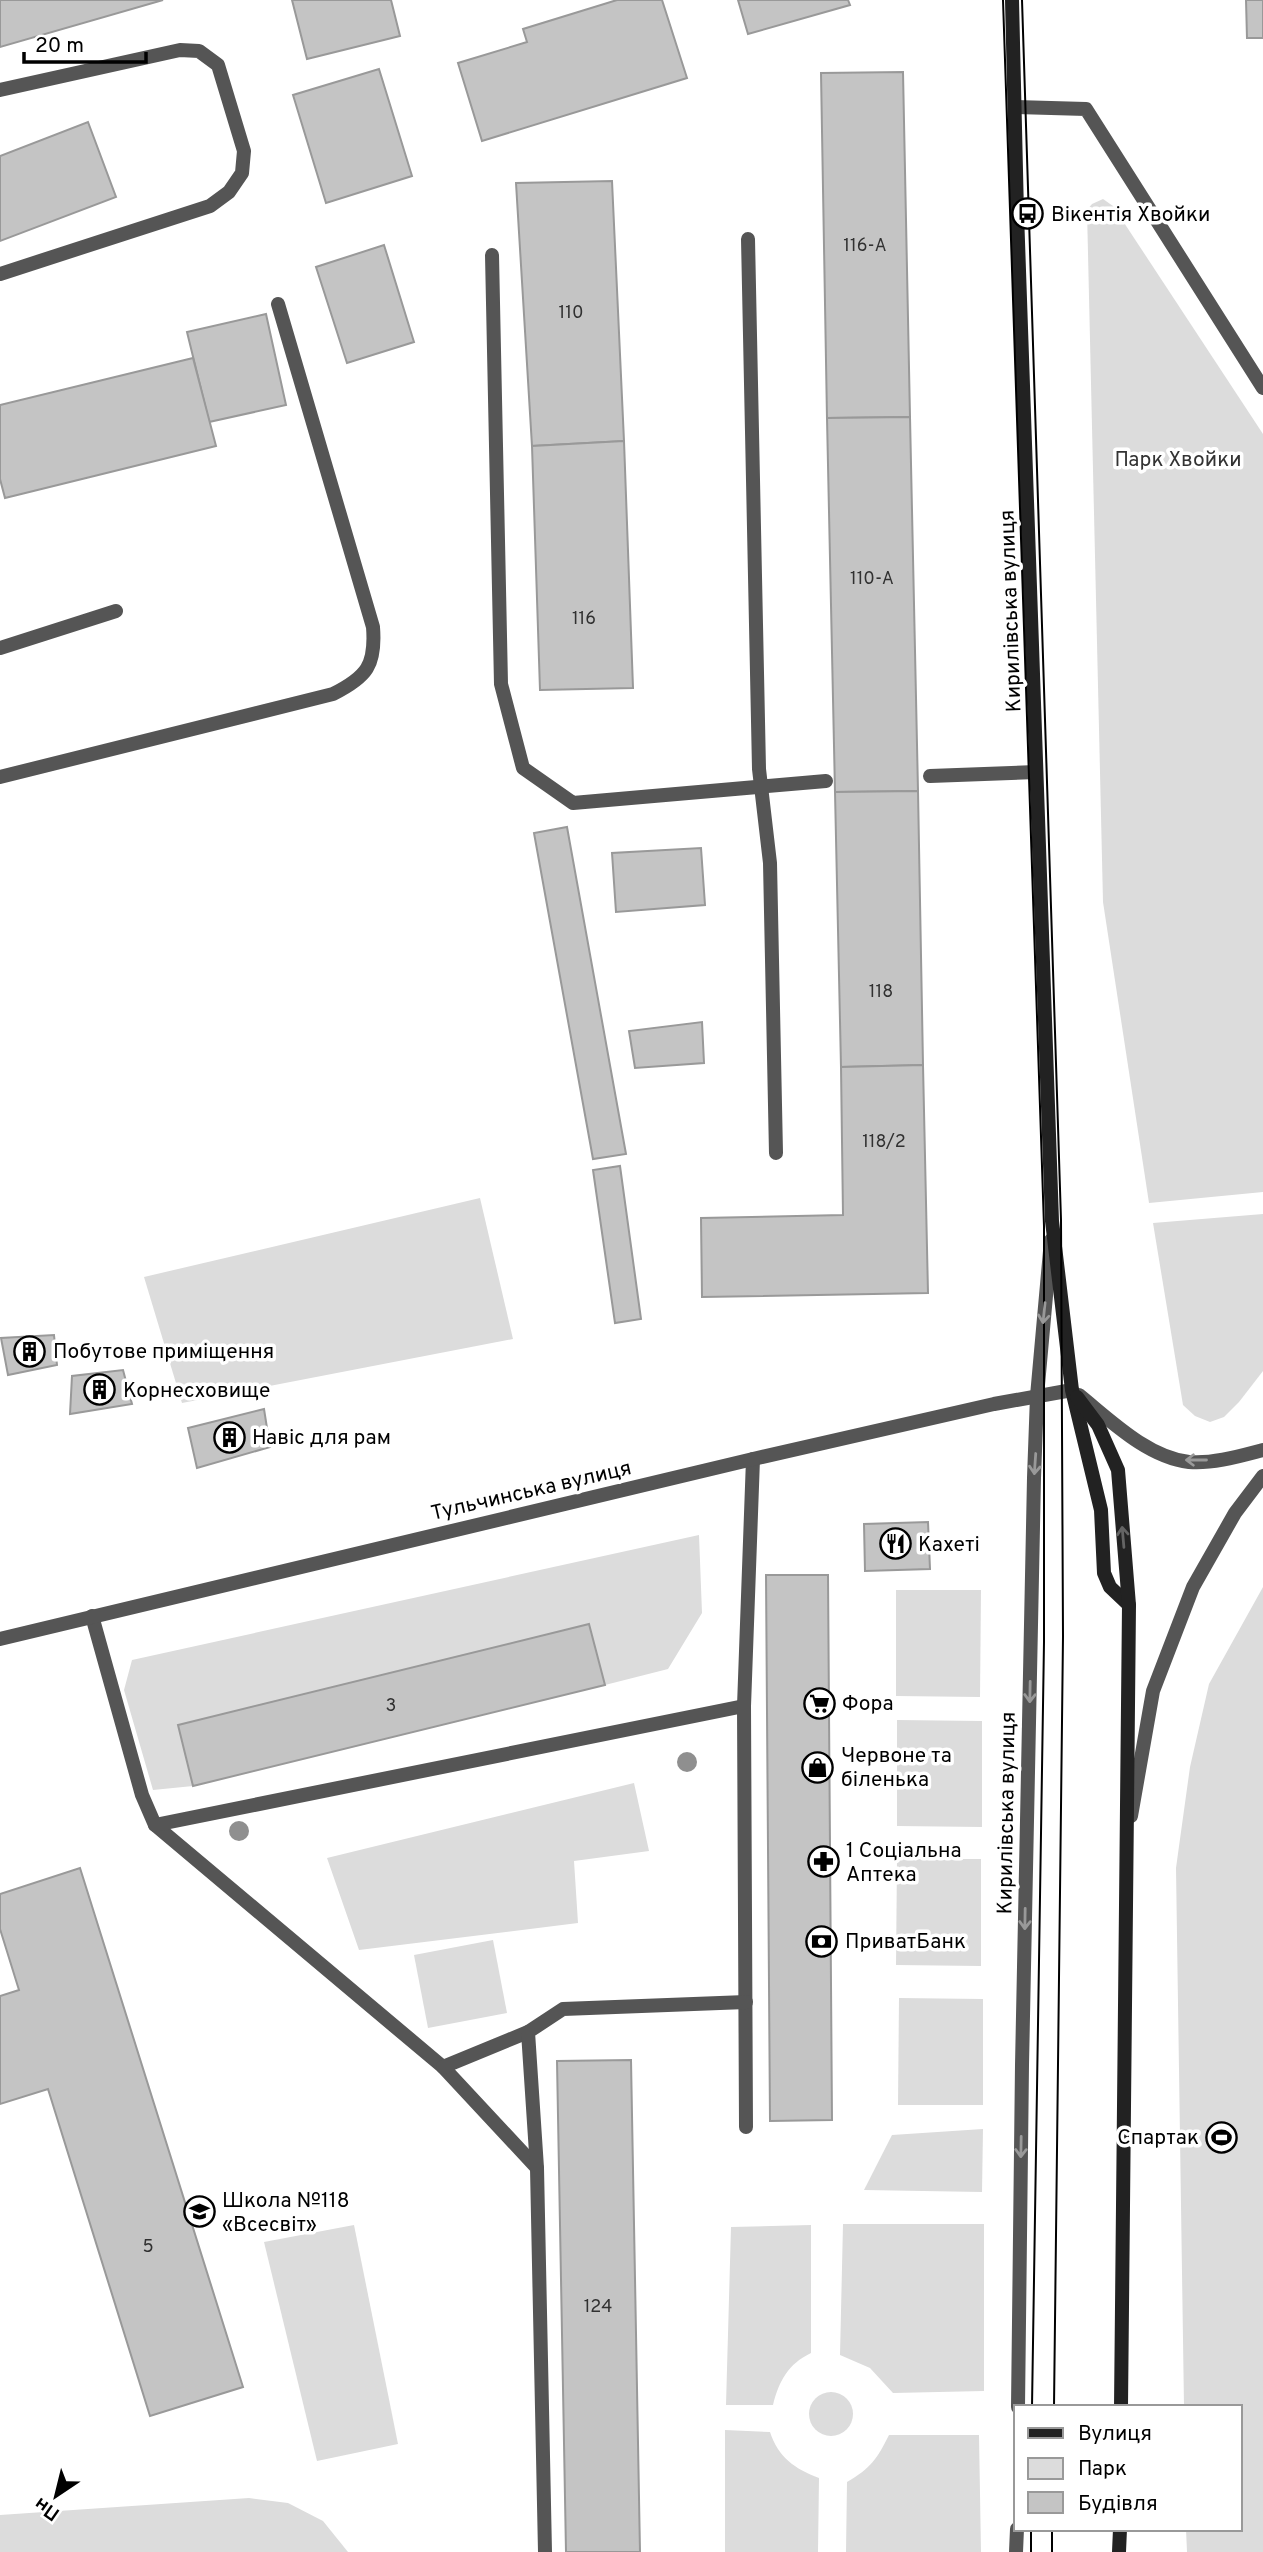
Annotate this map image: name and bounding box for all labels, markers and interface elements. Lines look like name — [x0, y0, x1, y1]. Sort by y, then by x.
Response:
scale bar — [24, 21, 147, 65]
text: 20 m — [35, 33, 84, 60]
bus stop icon: Вікентія Хвойки — [1011, 197, 1045, 231]
place label: Вікентія Хвойки — [1051, 202, 1210, 229]
house number: 116-А — [843, 235, 887, 258]
house number: 110 — [559, 302, 583, 325]
park label: Парк Хвойки — [1114, 447, 1242, 474]
street label: Кирилівська вулиця — [994, 509, 1029, 713]
house number: 110-А — [850, 568, 894, 591]
house number: 116 — [572, 608, 596, 631]
house number: 118 — [869, 981, 893, 1004]
house number: 118/2 — [862, 1131, 906, 1154]
one-way arrow — [1037, 1301, 1050, 1324]
building icon: Побутове приміщення — [13, 1334, 47, 1368]
place label: Побутове приміщення — [53, 1339, 274, 1366]
building icon: Корнесховище — [83, 1373, 117, 1407]
place label: Корнесховище — [123, 1378, 270, 1405]
building icon: Навіс для рам — [212, 1420, 246, 1454]
place label: Навіс для рам — [252, 1425, 391, 1452]
one-way arrow — [1028, 1453, 1041, 1475]
one-way arrow — [1185, 1453, 1208, 1467]
street label: Тульчинська вулиця — [428, 1455, 634, 1528]
one-way arrow — [1116, 1526, 1129, 1549]
restaurant icon: Кахеті — [878, 1527, 912, 1561]
place label: Кахеті — [918, 1532, 980, 1559]
one-way arrow — [1023, 1680, 1036, 1703]
supermarket icon: Фора — [802, 1686, 836, 1720]
place label: Фора — [842, 1691, 894, 1718]
house number: 3 — [386, 1695, 396, 1718]
street label: Кирилівська вулиця — [992, 1712, 1023, 1915]
place label: Червоне та біленька — [841, 1743, 952, 1794]
shop icon: Червоне та біленька — [801, 1750, 835, 1784]
place label: 1 Соціальна Аптека — [846, 1838, 961, 1889]
pharmacy icon: 1 Соціальна Аптека — [806, 1845, 840, 1879]
one-way arrow — [1018, 1908, 1032, 1931]
bank icon: ПриватБанк — [805, 1924, 839, 1958]
place label: ПриватБанк — [845, 1929, 966, 1956]
sports icon: Спартак — [1205, 2120, 1239, 2154]
place label: Спартак — [1117, 2125, 1199, 2152]
one-way arrow — [1014, 2135, 1028, 2158]
place label: Школа №118 «Всесвіт» — [222, 2188, 349, 2239]
school or university icon: Школа №118 «Всесвіт» — [182, 2195, 216, 2229]
house number: 5 — [142, 2236, 154, 2259]
house number: 124 — [584, 2296, 612, 2319]
legend — [1014, 2405, 1242, 2531]
text: Вулиця — [1078, 2421, 1152, 2448]
text: Парк — [1078, 2456, 1127, 2483]
north arrow — [21, 2461, 91, 2531]
text: Пн — [30, 2491, 65, 2525]
text: Будівля — [1078, 2491, 1158, 2518]

